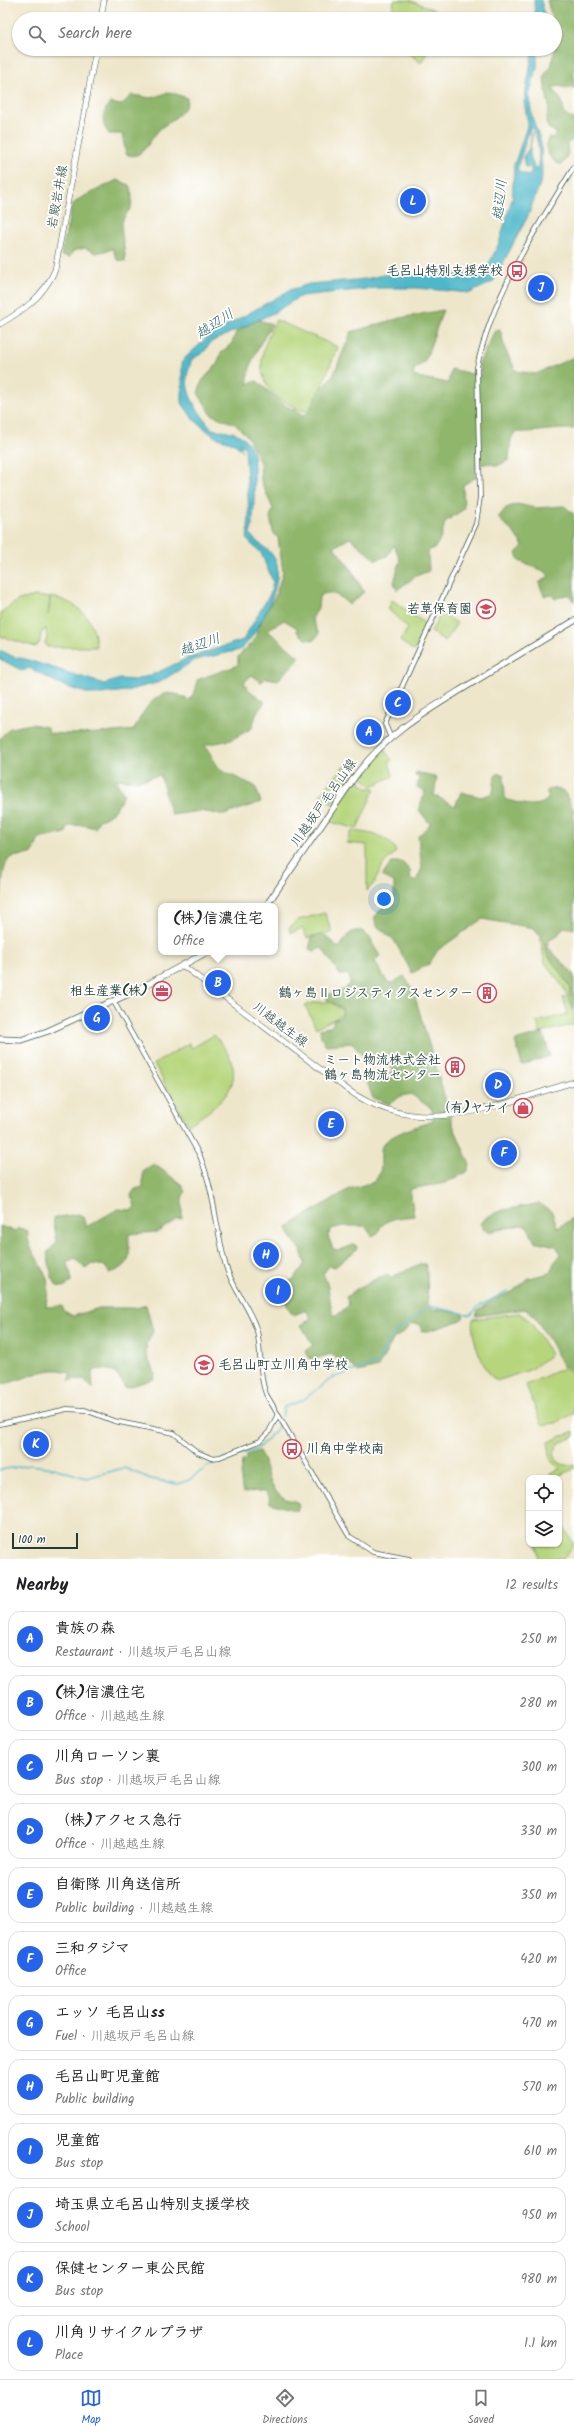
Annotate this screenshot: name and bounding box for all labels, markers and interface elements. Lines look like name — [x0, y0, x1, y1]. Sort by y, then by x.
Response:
search box — [12, 12, 562, 56]
text: Search here — [58, 22, 132, 46]
icon: search — [26, 23, 48, 45]
street label: 岩殿岩井線 — [42, 162, 74, 231]
water label: 越辺川 — [487, 178, 513, 223]
pin: L — [400, 186, 426, 216]
bus stop icon: 毛呂山特別支援学校 — [506, 260, 528, 282]
place label: 毛呂山特別支援学校 — [386, 261, 503, 282]
pin: J — [528, 273, 554, 303]
water label: 越辺川 — [191, 303, 239, 345]
school or university icon: 若草保育園 — [475, 598, 497, 620]
place label: 若草保育園 — [407, 599, 472, 620]
water label: 越辺川 — [176, 628, 223, 663]
pin: C — [385, 688, 411, 718]
pin: A — [356, 717, 382, 747]
street label: 川越坂戸毛呂山線 — [286, 754, 363, 852]
your location — [374, 889, 394, 909]
popup — [158, 903, 278, 955]
text: (株)信濃住宅 — [173, 907, 263, 931]
text: Office — [173, 931, 204, 952]
pin: B — [205, 968, 231, 998]
office icon: 相生産業(株) — [151, 980, 173, 1002]
place label: 相生産業(株) — [70, 981, 148, 1002]
building icon: 鶴ヶ島Ⅱロジスティクスセンター — [476, 982, 498, 1004]
place label: 鶴ヶ島Ⅱロジスティクスセンター — [279, 983, 473, 1004]
street label: 川越越生線 — [248, 997, 313, 1054]
pin: G — [84, 1003, 110, 1033]
place label: ミート物流株式会社 鶴ヶ島物流センター — [324, 1050, 441, 1086]
building icon: ミート物流株式会社 鶴ヶ島物流センター — [444, 1056, 466, 1078]
pin: D — [485, 1070, 511, 1100]
shop icon: （有)ヤナイ — [512, 1097, 534, 1119]
place label: （有)ヤナイ — [437, 1098, 509, 1119]
pin: E — [318, 1109, 344, 1139]
pin: F — [491, 1138, 517, 1168]
pin: H — [253, 1240, 279, 1270]
pin: I — [265, 1276, 291, 1306]
school or university icon: 毛呂山町立川角中学校 — [193, 1354, 215, 1376]
place label: 毛呂山町立川角中学校 — [218, 1355, 348, 1376]
pin: K — [23, 1429, 49, 1459]
bus stop icon: 川角中学校南 — [281, 1438, 303, 1460]
place label: 川角中学校南 — [306, 1439, 384, 1460]
map controls — [526, 1475, 562, 1547]
button: locate — [526, 1475, 562, 1511]
button: layers — [526, 1511, 562, 1547]
scale bar — [12, 1531, 78, 1550]
text: 100 m — [18, 1531, 46, 1549]
text: Nearby — [16, 1572, 68, 1599]
text: 12 results — [505, 1575, 558, 1596]
text: 貴族の森 — [55, 1617, 115, 1641]
text: A — [26, 1629, 34, 1650]
text: 250 m — [520, 1629, 557, 1650]
text: Restaurant · 川越坂戸毛呂山線 — [55, 1642, 231, 1663]
text: (株)信濃住宅 — [55, 1681, 145, 1705]
text: B — [26, 1693, 34, 1714]
text: 280 m — [520, 1693, 557, 1714]
text: Office · 川越越生線 — [55, 1706, 165, 1727]
text: 川角ローソン裏 — [55, 1745, 160, 1769]
text: C — [26, 1757, 34, 1778]
text: 300 m — [521, 1757, 557, 1778]
text: Bus stop · 川越坂戸毛呂山線 — [55, 1770, 220, 1791]
text: （株)アクセス急行 — [55, 1809, 182, 1833]
text: D — [26, 1821, 34, 1842]
text: 330 m — [520, 1821, 557, 1842]
text: Office · 川越越生線 — [55, 1834, 165, 1855]
text: 自衛隊 川角送信所 — [55, 1873, 181, 1897]
text: E — [26, 1885, 34, 1906]
text: 350 m — [521, 1885, 557, 1906]
text: Public building · 川越越生線 — [55, 1898, 213, 1919]
text: 三和タジマ — [55, 1937, 130, 1961]
text: F — [26, 1949, 34, 1970]
text: 420 m — [520, 1949, 557, 1970]
text: Office — [55, 1961, 86, 1982]
text: エッソ 毛呂山ss — [55, 2001, 165, 2025]
text: G — [26, 2013, 34, 2034]
text: 470 m — [522, 2013, 557, 2034]
text: Fuel · 川越坂戸毛呂山線 — [55, 2026, 195, 2047]
text: 毛呂山町児童館 — [55, 2065, 160, 2089]
text: H — [26, 2077, 34, 2098]
text: 570 m — [522, 2077, 557, 2098]
text: Public building — [55, 2089, 134, 2110]
text: 児童館 — [55, 2129, 100, 2153]
text: I — [28, 2141, 32, 2162]
text: 610 m — [524, 2141, 557, 2162]
text: Bus stop — [55, 2153, 103, 2174]
text: 埼玉県立毛呂山特別支援学校 — [55, 2193, 250, 2217]
text: J — [27, 2205, 33, 2226]
text: 950 m — [522, 2205, 557, 2226]
text: School — [55, 2217, 90, 2238]
text: 保健センター東公民館 — [55, 2257, 205, 2281]
text: K — [26, 2269, 34, 2290]
text: 980 m — [521, 2269, 557, 2290]
text: Bus stop — [55, 2281, 103, 2302]
text: 川角リサイクルプラザ — [55, 2321, 204, 2345]
text: L — [26, 2333, 34, 2354]
text: 1.1 km — [524, 2333, 557, 2354]
text: Place — [55, 2345, 83, 2366]
tab: Map — [80, 2387, 102, 2429]
tab: Directions — [262, 2387, 308, 2429]
tab: Saved — [468, 2387, 494, 2429]

